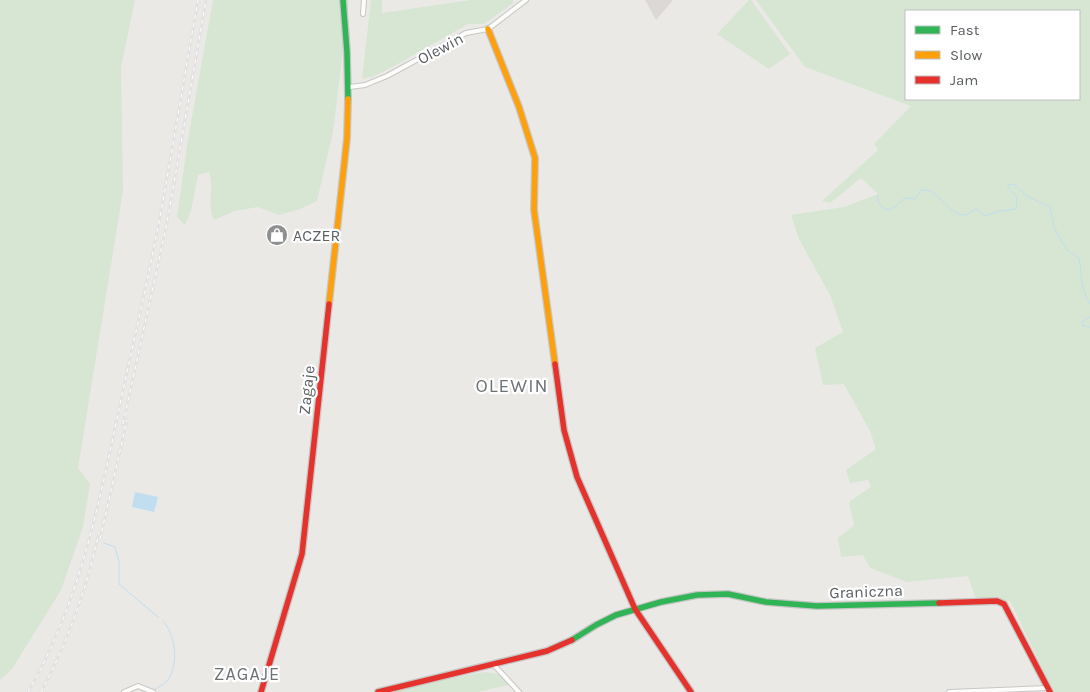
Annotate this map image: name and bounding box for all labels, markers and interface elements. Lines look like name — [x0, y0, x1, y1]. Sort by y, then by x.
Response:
legend — [905, 10, 1080, 100]
text: Fast — [950, 21, 980, 39]
street label: Olewin — [414, 29, 466, 68]
text: Slow — [950, 46, 982, 64]
text: Jam — [950, 71, 978, 89]
shop icon: ACZER — [265, 223, 289, 247]
place label: ACZER — [293, 226, 340, 245]
street label: Zagaje — [294, 365, 319, 416]
district label: OLEWIN — [475, 375, 549, 397]
street label: Graniczna — [829, 581, 903, 602]
district label: ZAGAJE — [214, 663, 280, 685]

